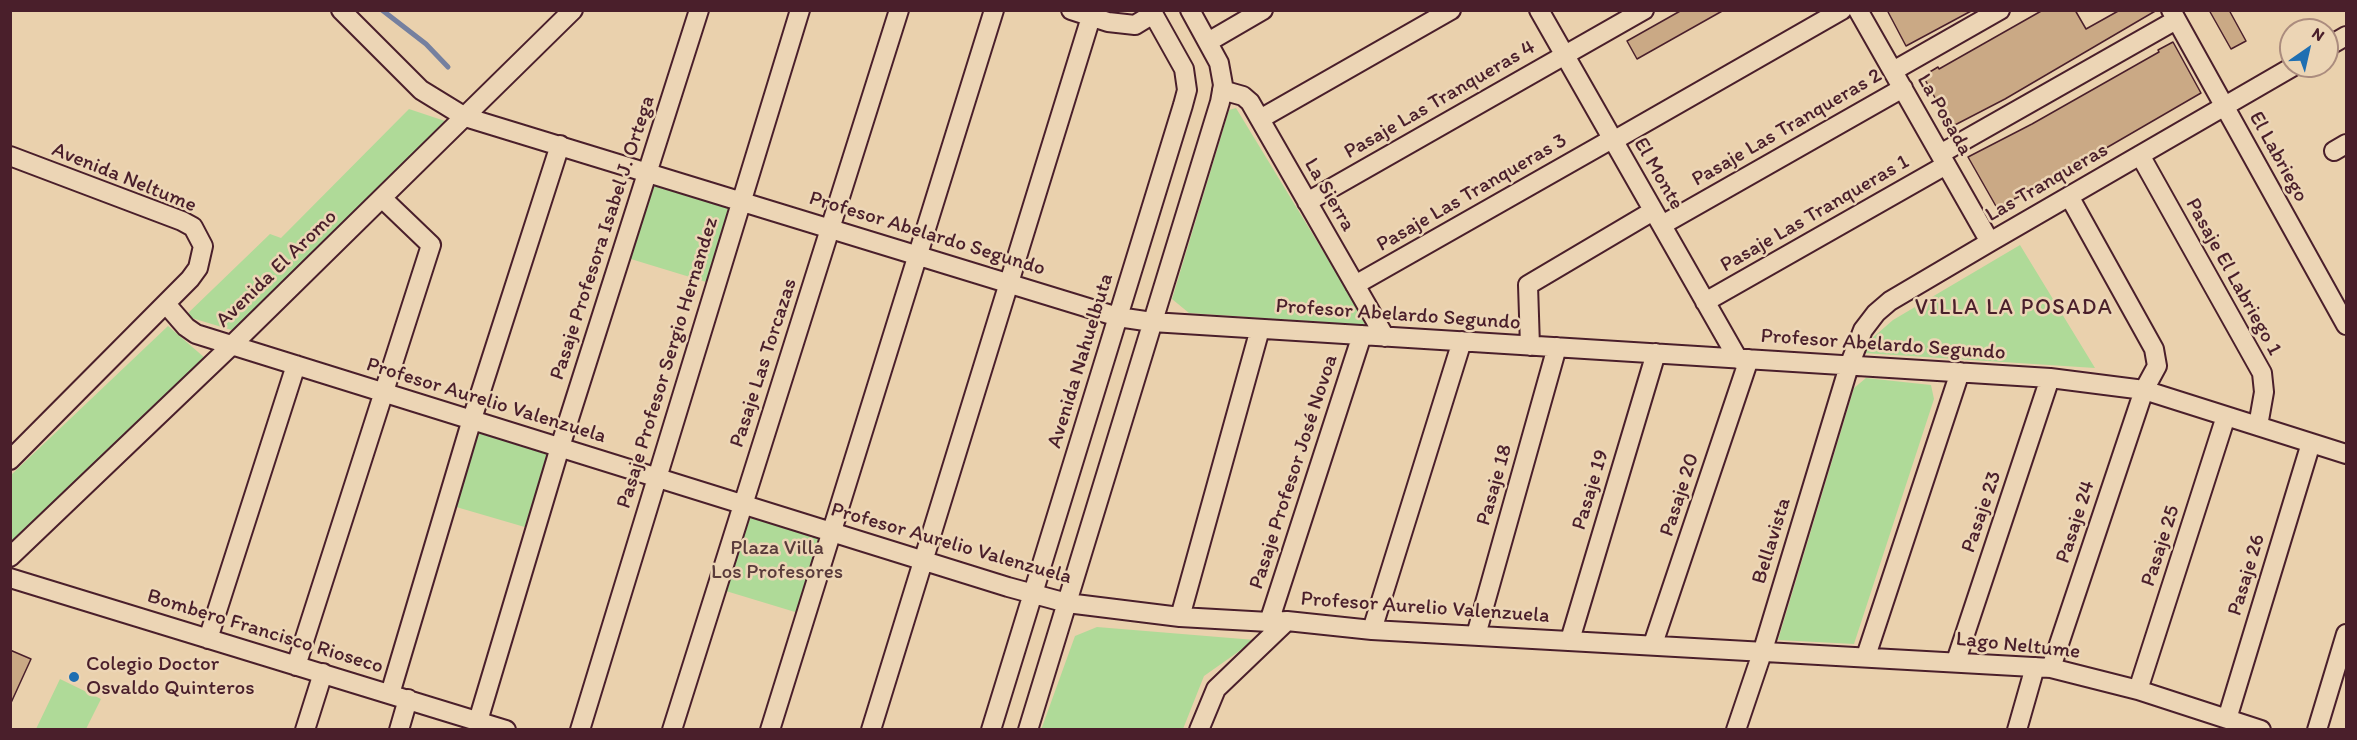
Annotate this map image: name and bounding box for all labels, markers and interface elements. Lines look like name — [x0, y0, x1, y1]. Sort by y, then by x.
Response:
north arrow — [2279, 18, 2339, 78]
text: N — [2308, 23, 2328, 45]
street label: Pasaje Las Tranqueras 4 — [1340, 35, 1540, 165]
street label: Pasaje Las Tranqueras 2 — [1688, 63, 1886, 193]
street label: La Posada — [1911, 70, 1977, 160]
street label: Pasaje Profesora Isabel J. Ortega — [545, 93, 661, 383]
street label: El Labriego — [2243, 107, 2313, 207]
street label: Pasaje Las Tranqueras 3 — [1372, 128, 1572, 258]
street label: El Monte — [1627, 133, 1689, 215]
street label: Avenida Neltume — [48, 138, 200, 218]
street label: Las Tranqueras — [1981, 138, 2113, 228]
street label: Pasaje Las Tranqueras 1 — [1716, 150, 1914, 278]
street label: La Sierra — [1298, 154, 1360, 236]
street label: Profesor Abelardo Segundo — [806, 186, 1048, 282]
street label: Pasaje El Labriego 1 — [2179, 194, 2287, 360]
street label: Avenida El Aromo — [211, 205, 343, 333]
street label: Pasaje Profesor Sergio Hernandez — [612, 214, 724, 512]
street label: Avenida Nahuelbuta — [1042, 271, 1120, 451]
street label: Pasaje Las Torcazas — [725, 275, 803, 451]
street label: Profesor Abelardo Segundo — [1275, 294, 1521, 336]
district label: VILLA LA POSADA — [1915, 295, 2113, 321]
street label: Profesor Abelardo Segundo — [1760, 324, 2006, 366]
street label: Profesor Aurelio Valenzuela — [363, 352, 609, 450]
street label: Pasaje Profesor José Novoa — [1244, 352, 1344, 592]
street label: Pasaje 18 — [1471, 442, 1519, 528]
street label: Pasaje 19 — [1567, 447, 1615, 533]
street label: Pasaje 20 — [1655, 450, 1705, 540]
street label: Pasaje 23 — [1956, 468, 2008, 556]
street label: Pasaje 24 — [2051, 477, 2101, 567]
street label: Bellavista — [1747, 495, 1797, 587]
street label: Profesor Aurelio Valenzuela — [828, 498, 1074, 590]
street label: Pasaje 25 — [2136, 502, 2186, 590]
street label: Pasaje 26 — [2223, 531, 2271, 619]
park label: Plaza Villa Los Profesores — [711, 536, 843, 586]
street label: Bombero Francisco Rioseco — [144, 584, 386, 680]
street label: Profesor Aurelio Valenzuela — [1300, 587, 1550, 629]
street label: Lago Neltume — [1955, 627, 2081, 665]
place label: Colegio Doctor Osvaldo Quinteros — [86, 652, 255, 702]
marker: Colegio Doctor Osvaldo Quinteros — [67, 670, 81, 684]

